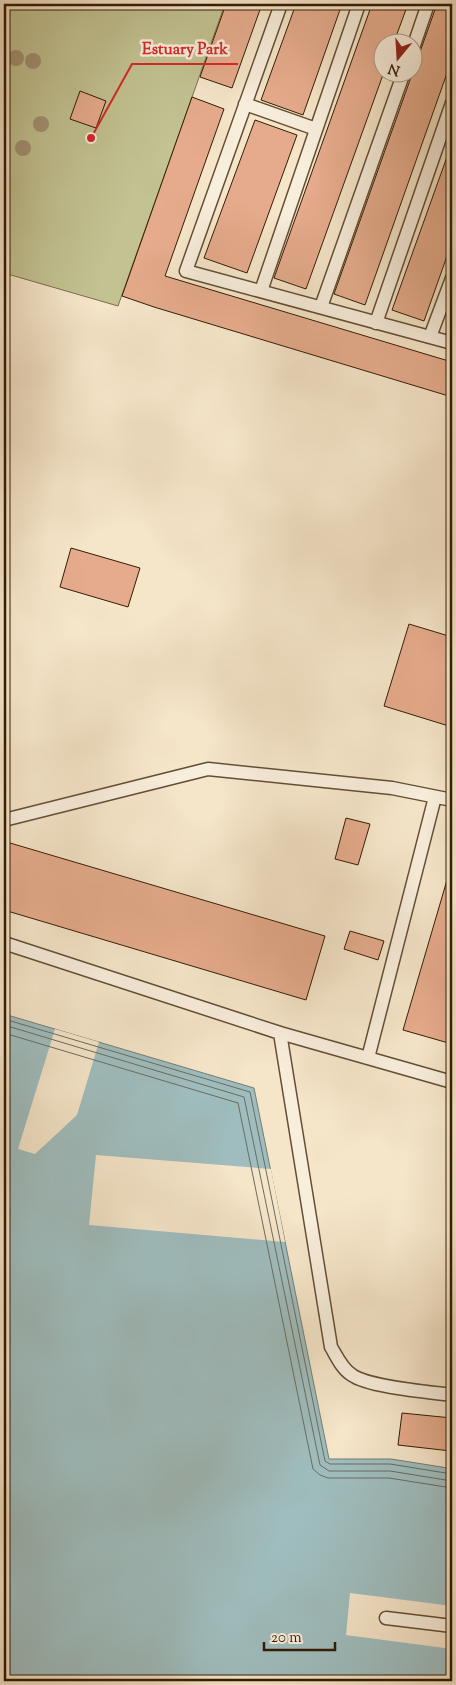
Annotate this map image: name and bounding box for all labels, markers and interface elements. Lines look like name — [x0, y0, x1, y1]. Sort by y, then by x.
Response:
north arrow — [374, 32, 424, 82]
callout: Estuary Park — [132, 33, 238, 64]
text: Estuary Park — [142, 39, 228, 62]
text: N — [386, 57, 403, 80]
scale bar — [264, 1620, 335, 1652]
text: 20 m — [271, 1628, 302, 1649]

